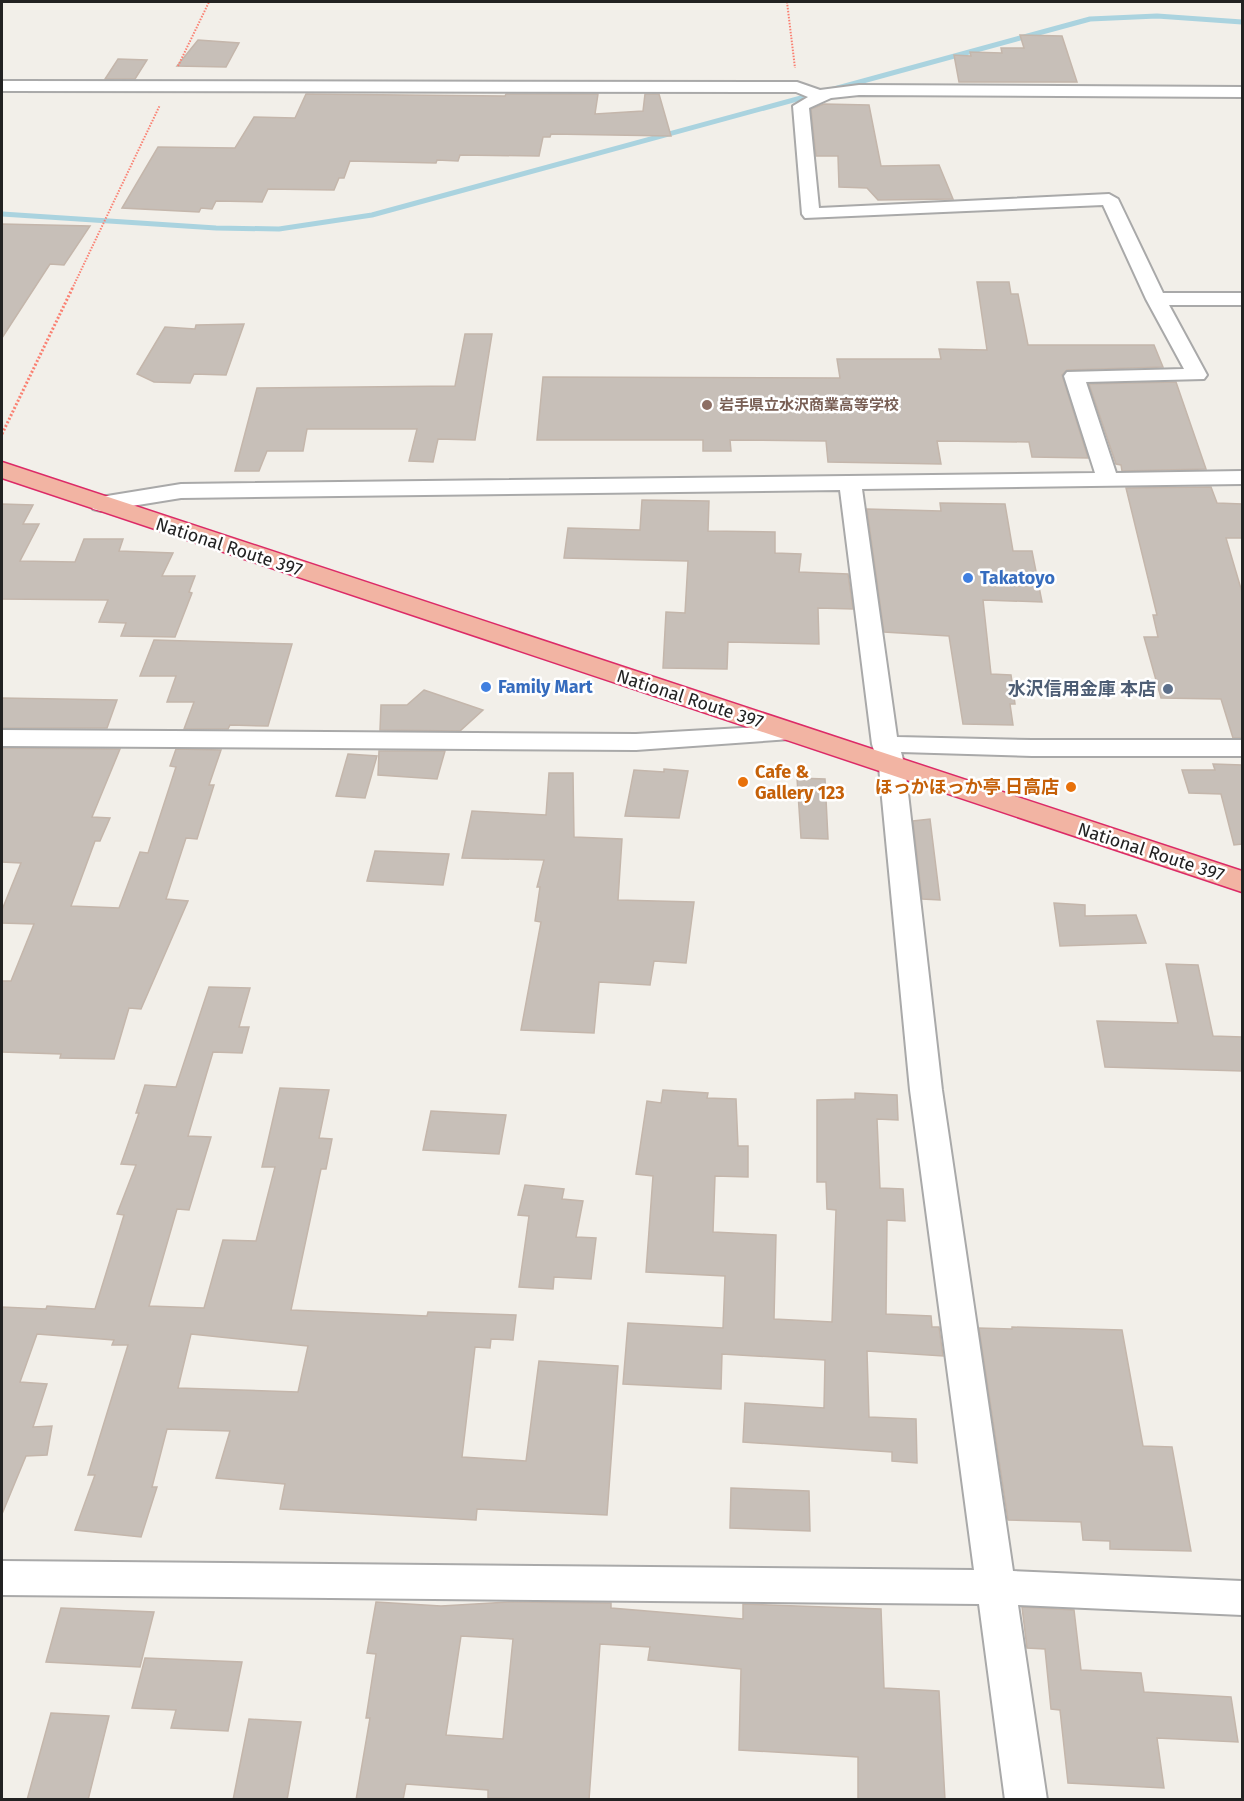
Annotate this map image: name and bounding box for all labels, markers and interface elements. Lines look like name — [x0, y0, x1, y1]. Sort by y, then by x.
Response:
place label: 岩手県立水沢商業高等学校 — [719, 396, 899, 414]
marker: 岩手県立水沢商業高等学校 — [700, 398, 714, 412]
street label: National Route 397 — [153, 513, 305, 581]
place label: Takatoyo — [980, 567, 1055, 589]
marker: Takatoyo — [961, 571, 975, 585]
street label: National Route 397 — [614, 665, 766, 733]
place label: Family Mart — [498, 676, 594, 698]
place label: 水沢信用金庫 本店 — [1008, 678, 1156, 700]
marker: Family Mart — [479, 680, 493, 694]
marker: 水沢信用金庫 本店 — [1161, 682, 1175, 696]
place label: Cafe & Gallery 123 — [755, 761, 845, 804]
marker: Cafe & Gallery 123 — [736, 775, 750, 789]
place label: ほっかほっか亭 日高店 — [875, 776, 1059, 798]
marker: ほっかほっか亭 日高店 — [1064, 780, 1078, 794]
street label: National Route 397 — [1075, 818, 1227, 886]

